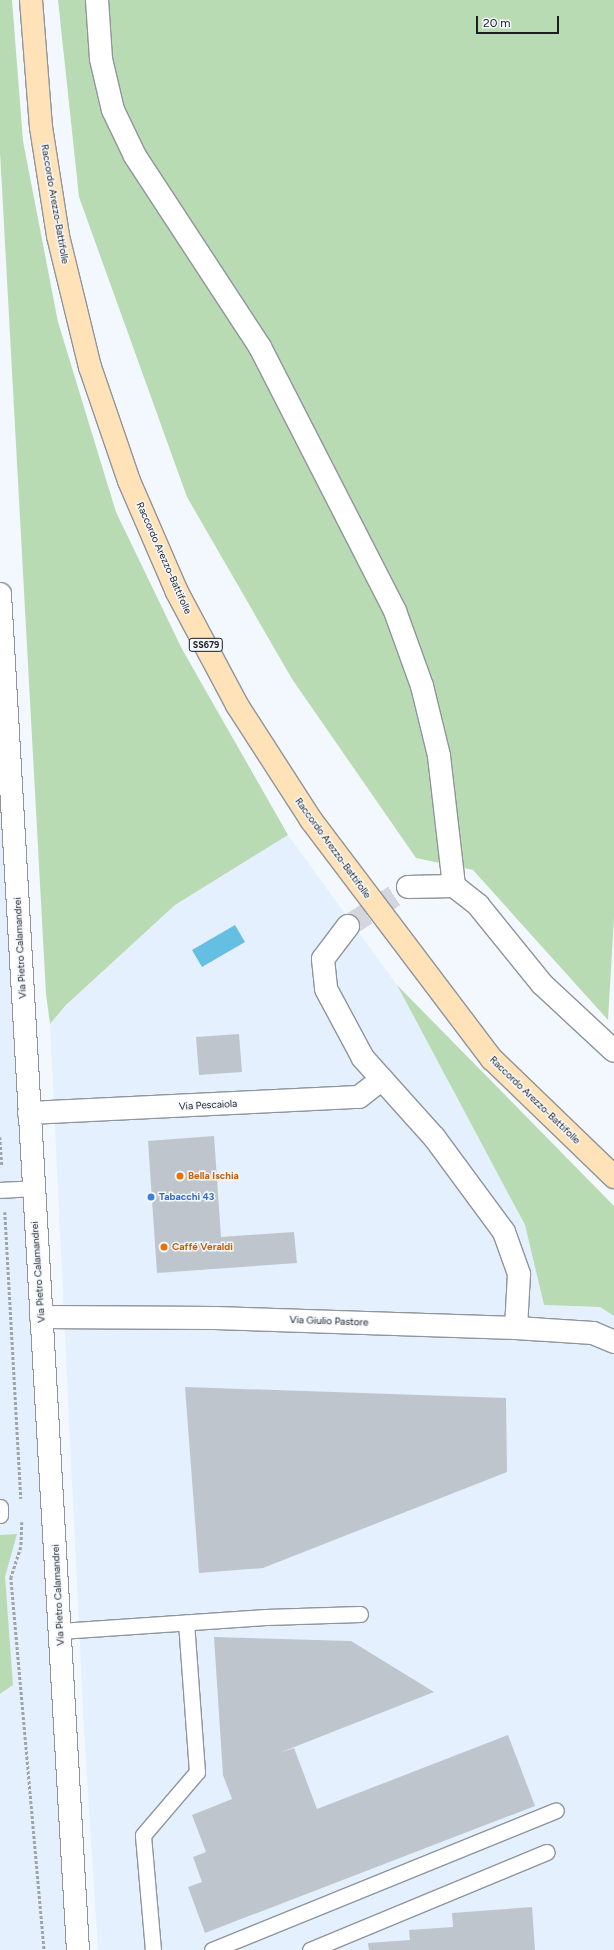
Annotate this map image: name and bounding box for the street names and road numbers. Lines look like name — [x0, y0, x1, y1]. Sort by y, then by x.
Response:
street label: Raccordo Arezzo-Battifolle — [39, 143, 71, 265]
street label: Raccordo Arezzo-Battifolle — [134, 500, 194, 616]
road number: SS679 — [188, 638, 224, 652]
street label: Raccordo Arezzo-Battifolle — [292, 795, 374, 901]
street label: Via Pietro Calamandrei — [11, 897, 29, 999]
street label: Raccordo Arezzo-Battifolle — [487, 1054, 583, 1146]
street label: Via Pescaiola — [178, 1097, 238, 1113]
street label: Via Pietro Calamandrei — [28, 1221, 48, 1323]
street label: Via Giulio Pastore — [289, 1314, 369, 1328]
street label: Via Pietro Calamandrei — [49, 1544, 67, 1646]

